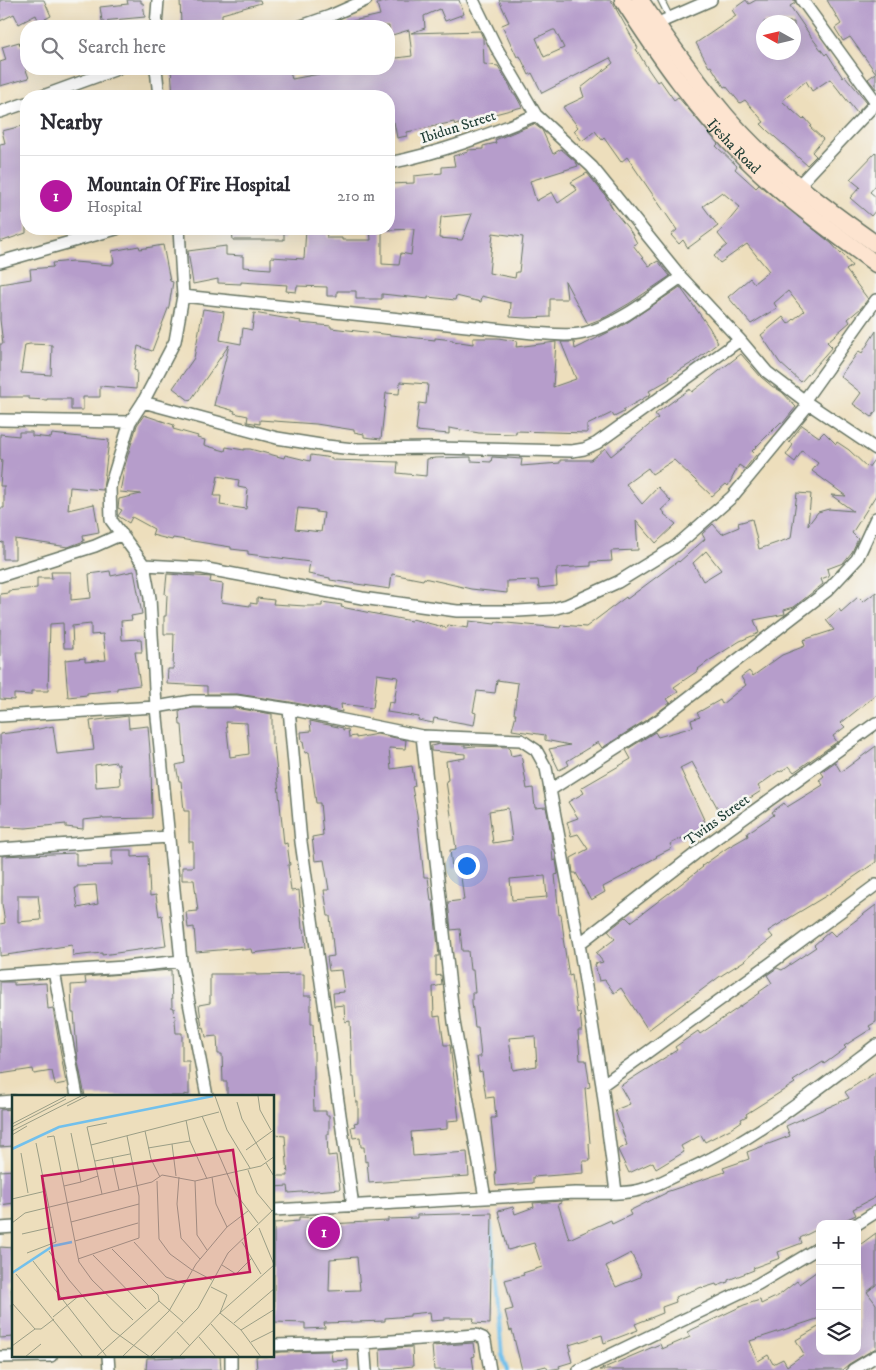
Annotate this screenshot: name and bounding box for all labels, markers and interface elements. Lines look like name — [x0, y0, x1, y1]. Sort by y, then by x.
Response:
north arrow — [756, 15, 801, 60]
search box — [20, 20, 395, 75]
icon: search — [38, 34, 66, 62]
text: Search here — [78, 36, 166, 59]
street label: Ibidun Street — [418, 106, 498, 148]
text: Nearby — [40, 110, 102, 136]
street label: Ijesha Road — [703, 115, 765, 178]
text: Mountain Of Fire Hospital — [87, 174, 290, 197]
text: 1 — [53, 186, 59, 206]
text: 210 m — [337, 186, 375, 206]
text: Hospital — [87, 197, 142, 217]
street label: Twins Street — [681, 790, 753, 850]
your location — [454, 853, 480, 879]
inset map — [12, 1095, 275, 1358]
pin: 1 — [308, 1213, 340, 1251]
map controls — [816, 1220, 861, 1355]
button: + — [816, 1220, 861, 1265]
button: − — [816, 1265, 861, 1310]
button: layers — [816, 1310, 861, 1355]

